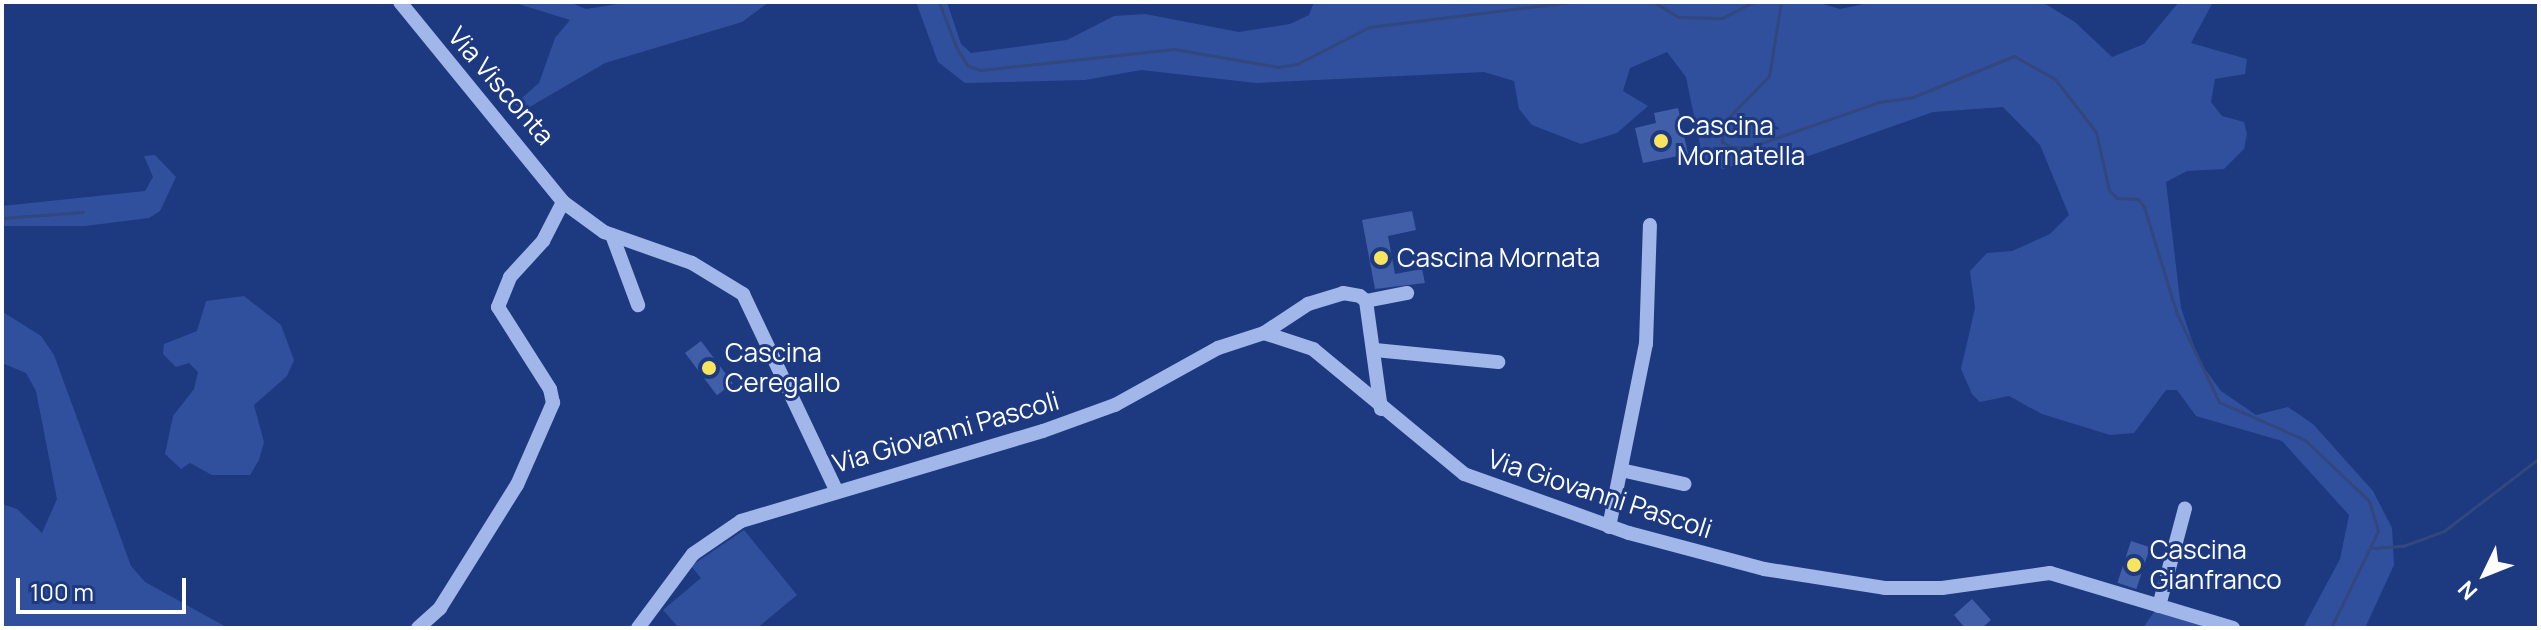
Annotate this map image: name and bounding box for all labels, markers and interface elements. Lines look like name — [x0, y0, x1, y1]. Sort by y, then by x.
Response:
street label: Via Visconta — [442, 21, 560, 151]
place label: Cascina Mornatella — [1677, 110, 1805, 172]
marker: Cascina Mornatella — [1652, 132, 1670, 150]
place label: Cascina Mornata — [1397, 242, 1600, 274]
marker: Cascina Mornata — [1372, 249, 1390, 267]
place label: Cascina Ceregallo — [725, 337, 840, 398]
marker: Cascina Ceregallo — [700, 359, 718, 377]
street label: Via Giovanni Pascoli — [829, 385, 1063, 479]
street label: Via Giovanni Pascoli — [1484, 443, 1716, 545]
place label: Cascina Gianfranco — [2150, 534, 2282, 596]
north arrow — [2445, 534, 2525, 614]
marker: Cascina Gianfranco — [2125, 556, 2143, 574]
scale bar — [20, 562, 190, 612]
text: N — [2451, 574, 2484, 606]
text: 100 m — [30, 575, 94, 608]

